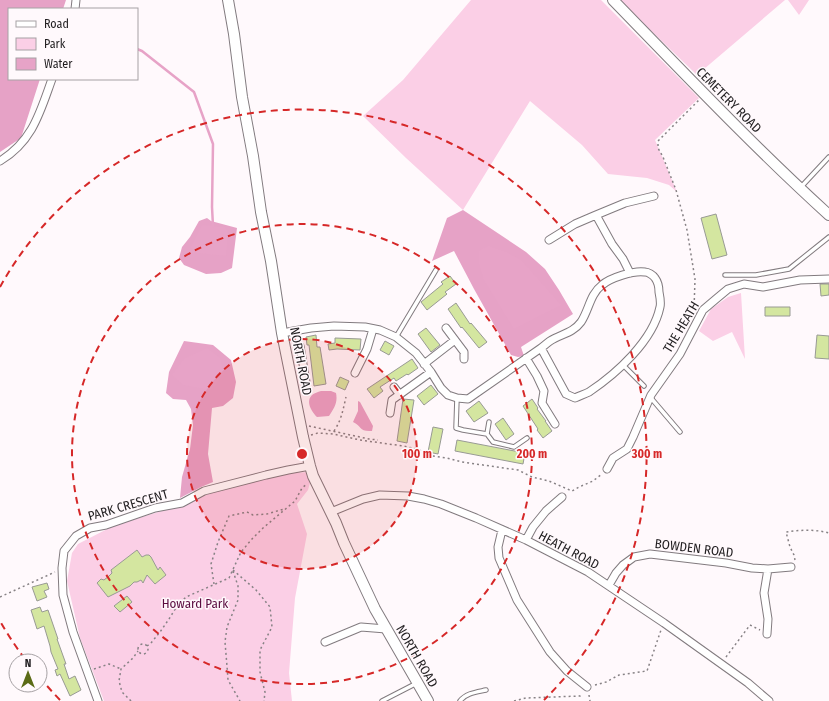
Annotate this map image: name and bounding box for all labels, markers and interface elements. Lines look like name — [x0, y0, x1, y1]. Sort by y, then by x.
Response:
legend — [8, 8, 138, 80]
text: Road — [44, 17, 69, 31]
text: Park — [44, 37, 66, 51]
text: Water — [44, 57, 73, 71]
street label: CEMETERY ROAD — [693, 64, 765, 136]
street label: THE HEATH — [660, 299, 702, 355]
street label: NORTH ROAD — [287, 326, 315, 396]
centre of rings — [295, 447, 309, 461]
text: 100 m — [402, 447, 432, 461]
text: 200 m — [516, 447, 547, 461]
text: 300 m — [631, 447, 662, 461]
street label: PARK CRESCENT — [86, 486, 170, 524]
street label: HEATH ROAD — [536, 528, 602, 572]
street label: BOWDEN ROAD — [654, 536, 734, 560]
park label: Howard Park — [162, 596, 229, 611]
street label: NORTH ROAD — [393, 622, 441, 690]
north arrow — [8, 653, 48, 693]
text: N — [25, 657, 31, 670]

